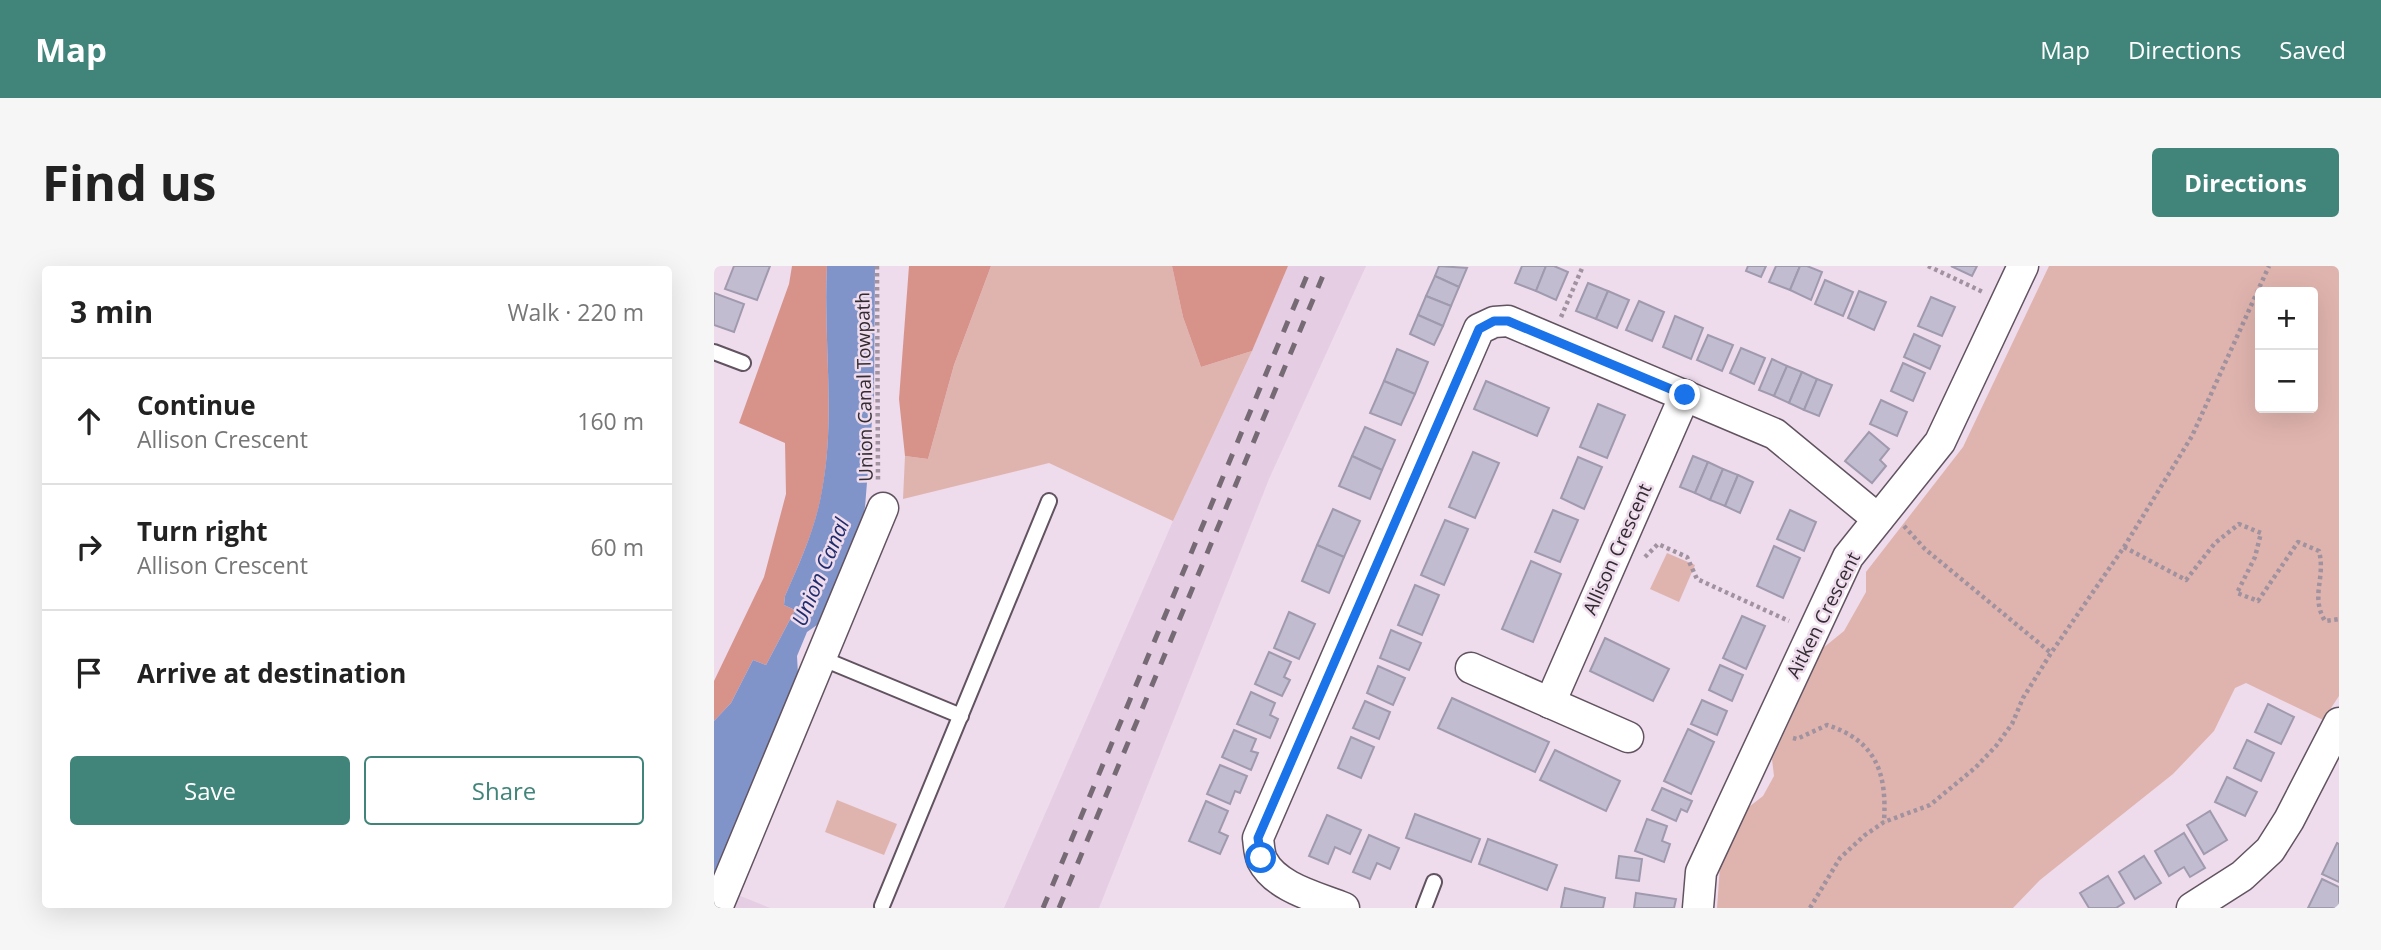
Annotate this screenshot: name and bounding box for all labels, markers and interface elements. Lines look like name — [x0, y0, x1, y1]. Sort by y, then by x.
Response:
text: Map — [35, 27, 107, 72]
text: Map — [2040, 33, 2090, 66]
text: Directions — [2128, 33, 2241, 66]
text: Saved — [2279, 33, 2346, 66]
button: Directions — [2152, 148, 2339, 217]
text: Find us — [42, 149, 216, 215]
map controls — [2255, 287, 2318, 413]
button: + — [2255, 287, 2318, 350]
text: 3 min — [70, 291, 153, 332]
street label: Union Canal Towpath — [849, 292, 879, 482]
text: Walk · 220 m — [507, 296, 644, 328]
button: − — [2255, 350, 2318, 413]
route end — [1669, 379, 1700, 410]
text: Continue — [137, 387, 256, 423]
icon: ahead — [70, 402, 108, 440]
text: 160 m — [577, 405, 644, 437]
text: Allison Crescent — [137, 423, 308, 455]
street label: Allison Crescent — [1576, 479, 1658, 619]
text: Turn right — [137, 513, 268, 549]
water label: Union Canal — [785, 513, 856, 630]
icon: right — [70, 528, 108, 566]
text: 60 m — [590, 531, 644, 563]
street label: Aitken Crescent — [1780, 547, 1866, 683]
text: Allison Crescent — [137, 549, 308, 581]
icon: arrive — [70, 654, 108, 692]
text: Arrive at destination — [137, 655, 406, 691]
button: Save — [70, 756, 350, 825]
button: Share — [364, 756, 644, 825]
route start — [1245, 842, 1276, 873]

